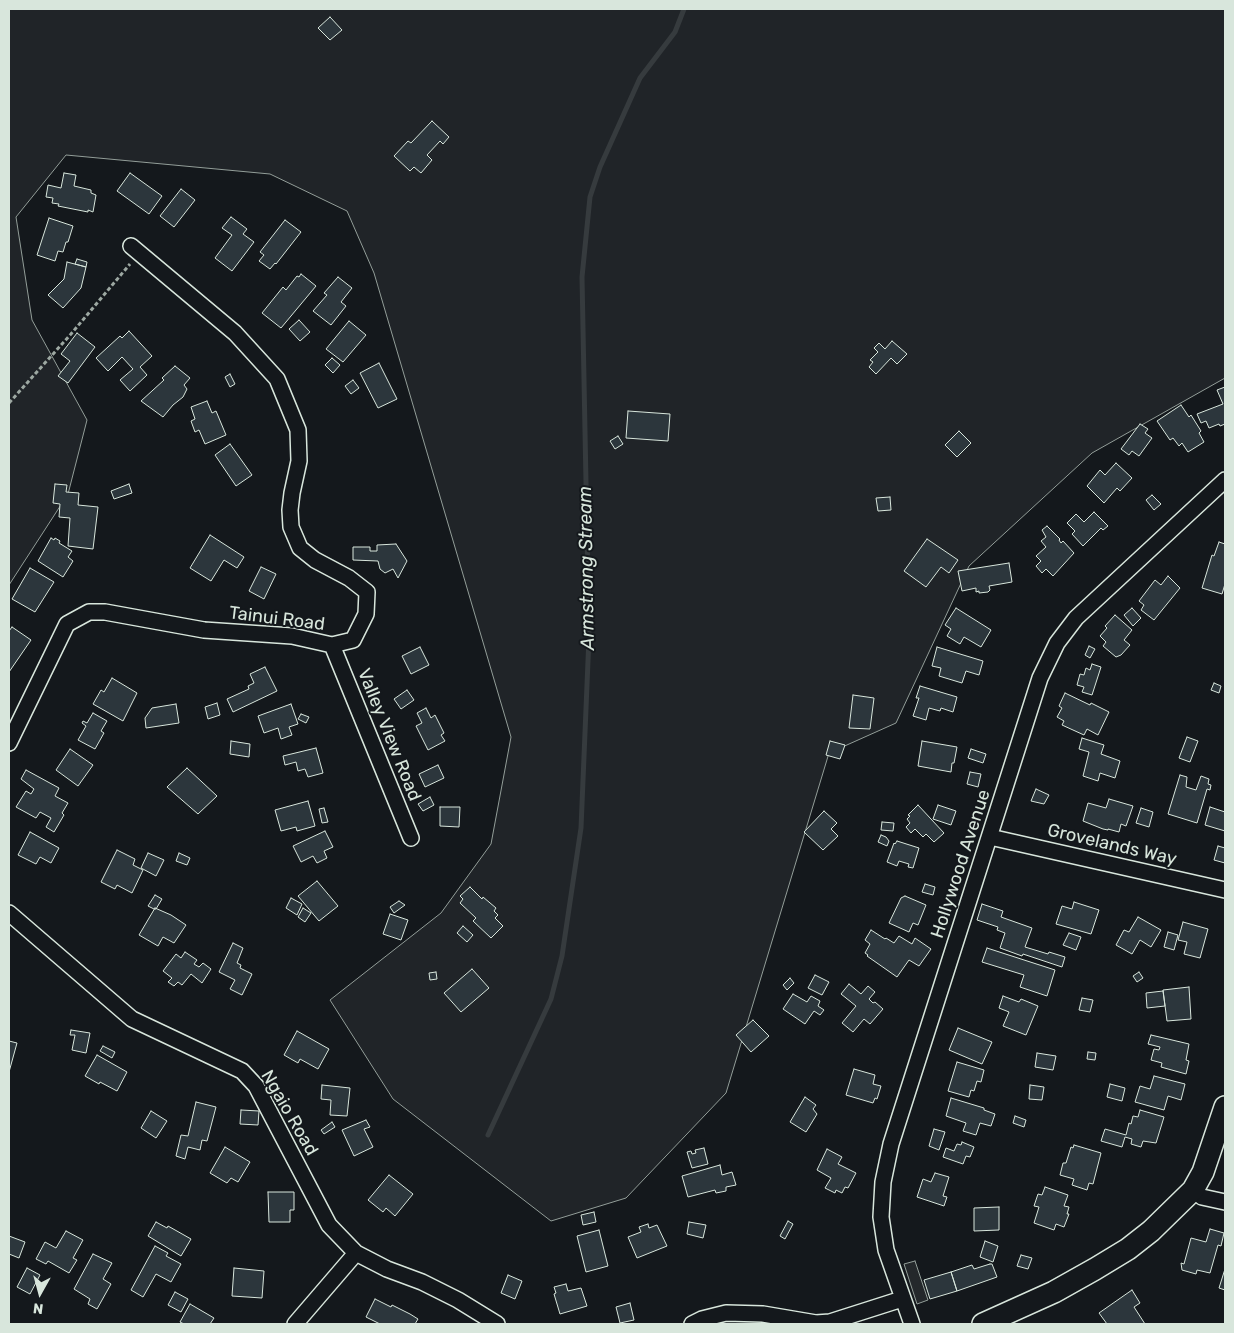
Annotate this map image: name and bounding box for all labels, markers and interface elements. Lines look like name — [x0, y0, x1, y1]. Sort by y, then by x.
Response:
water label: Armstrong Stream — [574, 486, 600, 650]
street label: Tainui Road — [228, 602, 326, 636]
street label: Valley View Road — [353, 666, 425, 804]
street label: Hollywood Avenue — [927, 787, 995, 941]
street label: Grovelands Way — [1045, 820, 1179, 870]
street label: Ngaio Road — [256, 1066, 322, 1160]
north arrow — [15, 1268, 65, 1318]
text: N — [32, 1299, 44, 1317]

